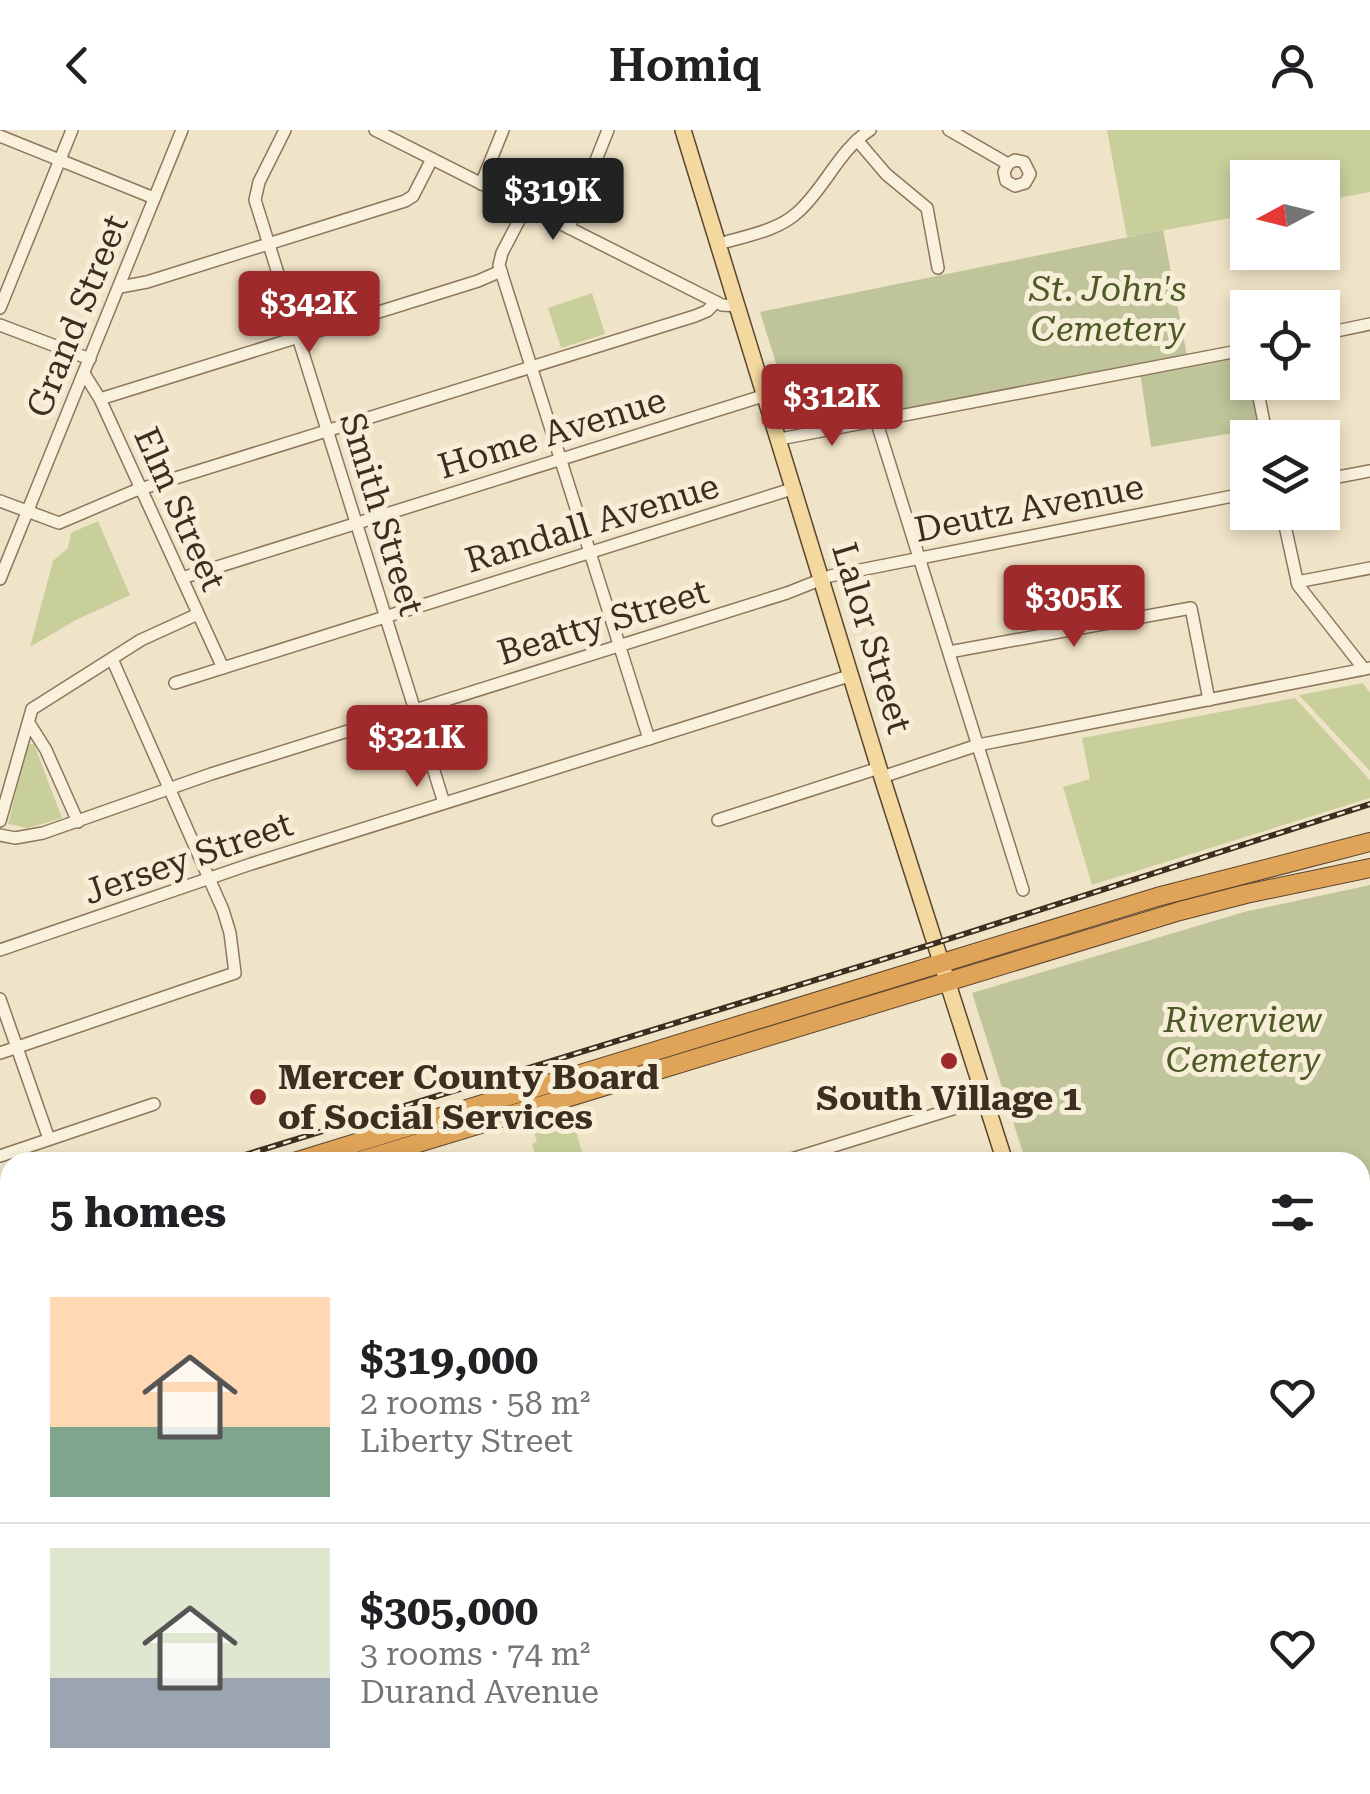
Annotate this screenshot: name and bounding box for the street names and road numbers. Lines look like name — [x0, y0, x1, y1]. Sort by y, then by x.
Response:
street label: Grand Street — [18, 209, 137, 423]
street label: Home Avenue — [433, 379, 671, 488]
street label: Smith Street — [331, 408, 432, 620]
street label: Elm Street — [125, 421, 234, 597]
street label: Randall Avenue — [460, 465, 724, 582]
street label: Deutz Avenue — [911, 466, 1147, 551]
street label: Lalor Street — [823, 538, 920, 738]
street label: Beatty Street — [493, 571, 713, 674]
street label: Jersey Street — [78, 804, 298, 913]

